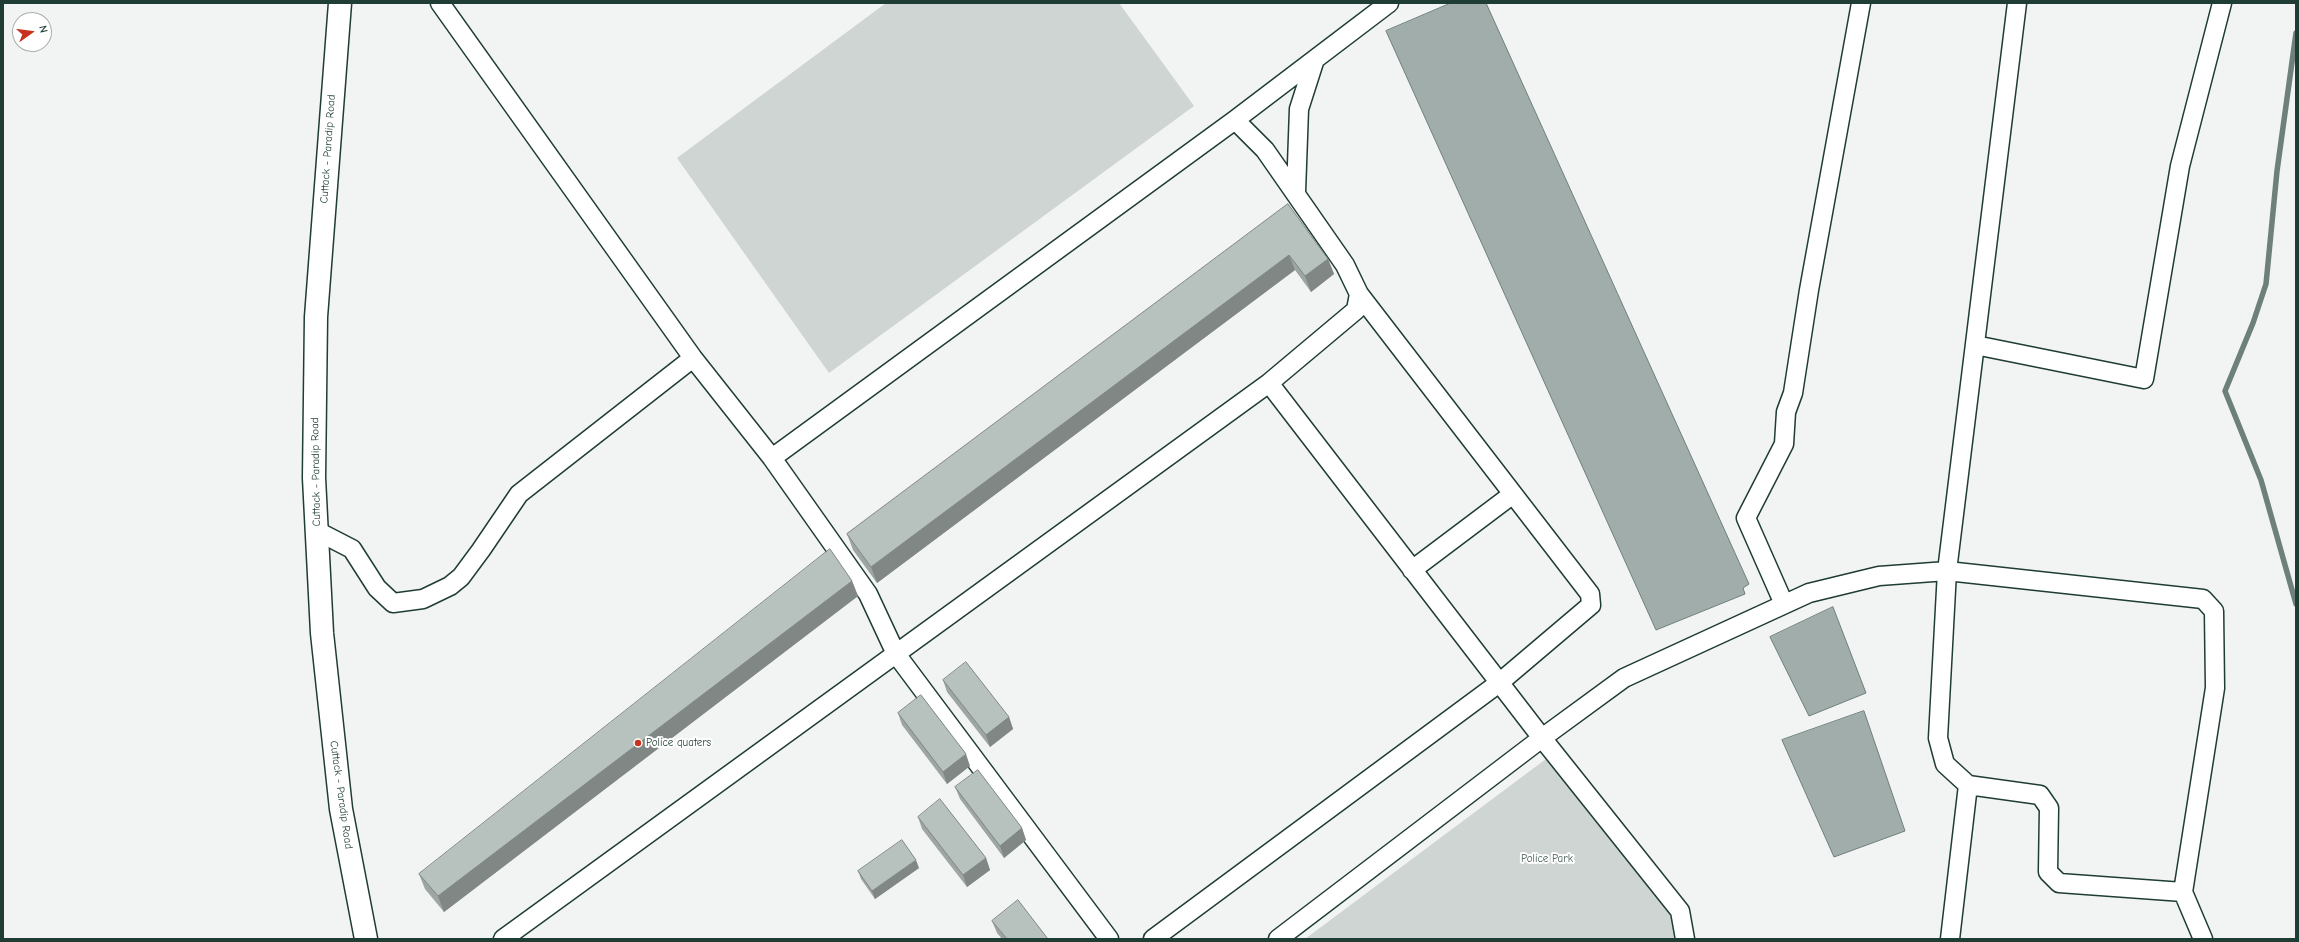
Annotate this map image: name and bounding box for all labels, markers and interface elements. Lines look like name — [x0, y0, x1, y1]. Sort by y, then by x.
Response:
north arrow — [12, 12, 52, 52]
text: N — [36, 24, 50, 34]
street label: Cuttack - Paradip Road — [318, 94, 338, 204]
street label: Cuttack - Paradip Road — [308, 417, 324, 527]
place label: Police quaters — [646, 736, 711, 750]
marker: Police quaters — [633, 738, 643, 748]
street label: Cuttack - Paradip Road — [327, 740, 355, 850]
park label: Police Park — [1521, 852, 1573, 866]

